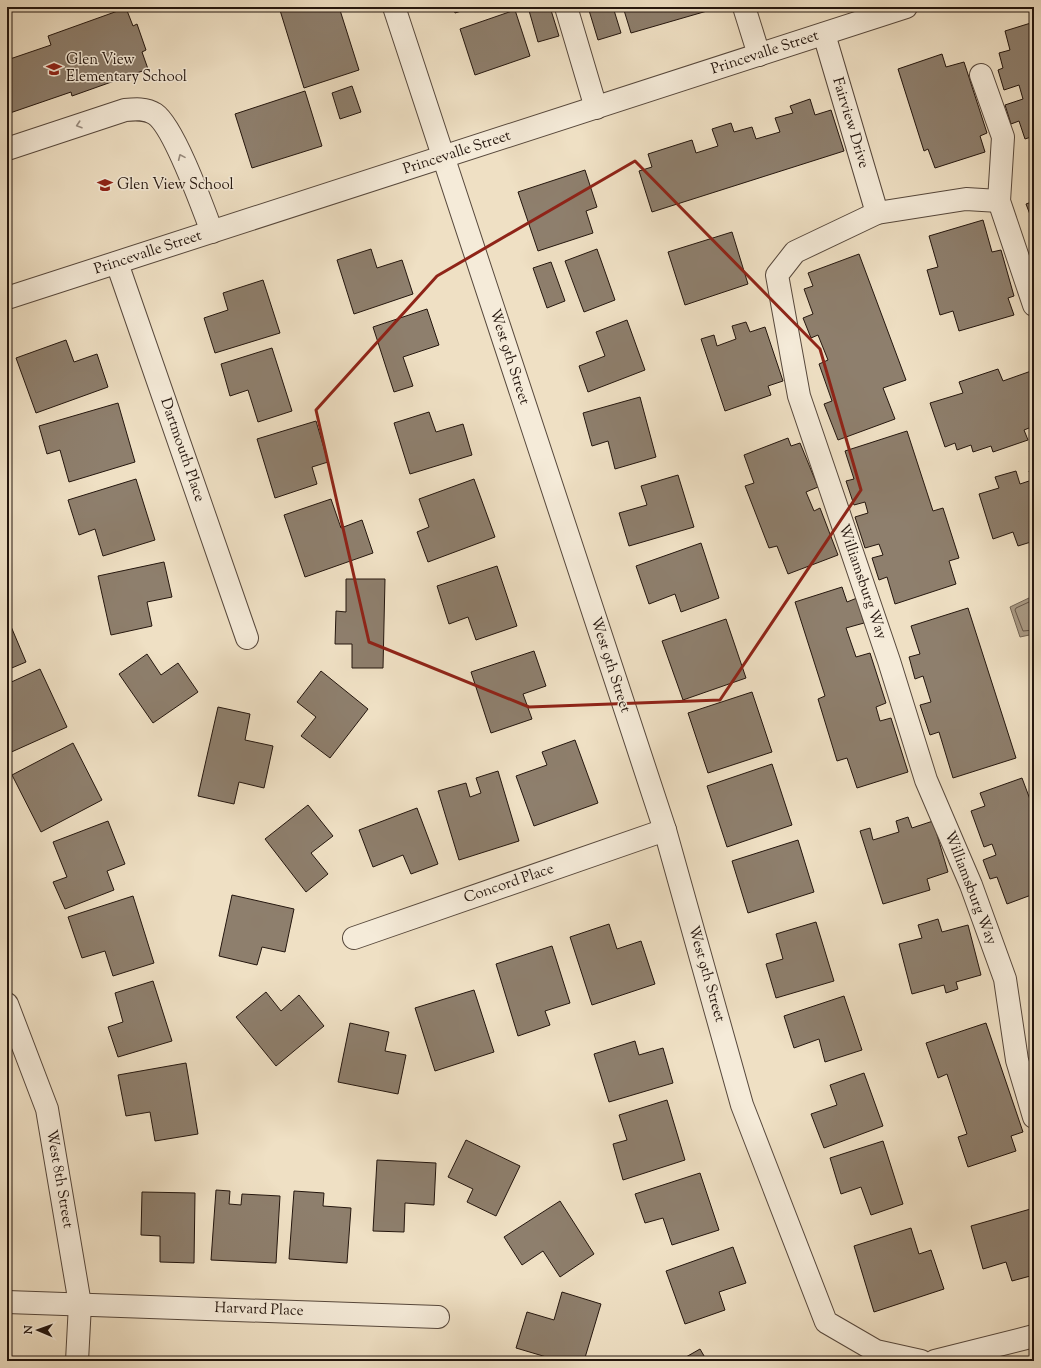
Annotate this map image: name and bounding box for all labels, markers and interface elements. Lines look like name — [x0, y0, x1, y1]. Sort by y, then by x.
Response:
street label: Princevalle Street — [708, 26, 822, 80]
place label: Glen View Elementary School — [66, 50, 187, 88]
school or university icon: Glen View Elementary School — [45, 60, 63, 78]
street label: Fairview Drive — [826, 75, 874, 171]
one-way arrow — [76, 120, 83, 129]
street label: Princevalle Street — [400, 126, 514, 180]
one-way arrow — [178, 154, 186, 161]
place label: Glen View School — [117, 175, 234, 196]
school or university icon: Glen View School — [96, 176, 114, 194]
street label: Princevalle Street — [91, 226, 205, 280]
street label: West 9th Street — [484, 306, 534, 408]
street label: Dartmouth Place — [154, 395, 210, 505]
street label: Williamsburg Way — [832, 522, 892, 643]
street label: West 9th Street — [585, 614, 635, 716]
street label: Williamsburg Way — [939, 828, 1002, 949]
street label: Concord Place — [461, 859, 557, 909]
street label: West 9th Street — [682, 923, 730, 1025]
street label: West 8th Street — [40, 1128, 78, 1230]
street label: Harvard Place — [214, 1298, 304, 1322]
north arrow — [18, 1310, 58, 1350]
text: N — [21, 1325, 37, 1335]

